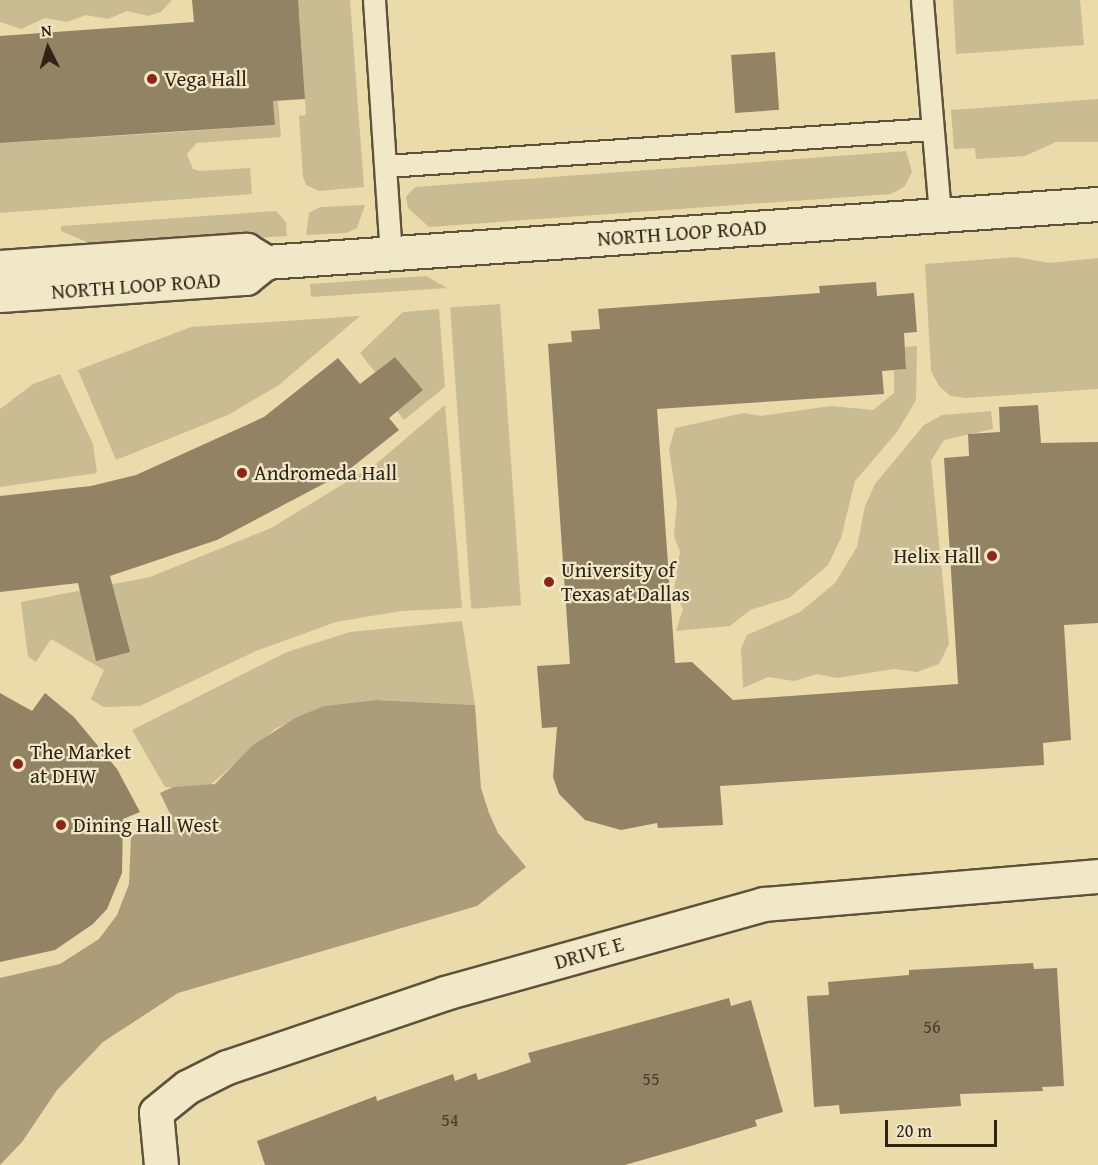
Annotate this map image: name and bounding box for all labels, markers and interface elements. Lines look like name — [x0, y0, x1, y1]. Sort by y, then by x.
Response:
north arrow — [18, 18, 78, 78]
text: N — [40, 18, 53, 42]
place label: Vega Hall — [164, 66, 247, 92]
marker: Vega Hall — [145, 72, 159, 86]
street label: NORTH LOOP ROAD — [596, 215, 768, 251]
street label: NORTH LOOP ROAD — [50, 268, 222, 304]
place label: Andromeda Hall — [254, 460, 397, 486]
marker: Andromeda Hall — [235, 466, 249, 480]
place label: Helix Hall — [893, 543, 980, 569]
marker: Helix Hall — [985, 549, 999, 563]
place label: University of Texas at Dallas — [561, 557, 690, 607]
marker: University of Texas at Dallas — [542, 575, 556, 589]
place label: The Market at DHW — [30, 739, 131, 789]
marker: The Market at DHW — [11, 757, 25, 771]
place label: Dining Hall West — [73, 812, 219, 838]
marker: Dining Hall West — [54, 818, 68, 832]
street label: DRIVE E — [551, 931, 627, 975]
house number: 56 — [923, 1016, 941, 1038]
house number: 55 — [642, 1068, 660, 1090]
scale bar — [888, 1108, 1000, 1146]
house number: 54 — [441, 1109, 459, 1131]
text: 20 m — [896, 1117, 932, 1144]

